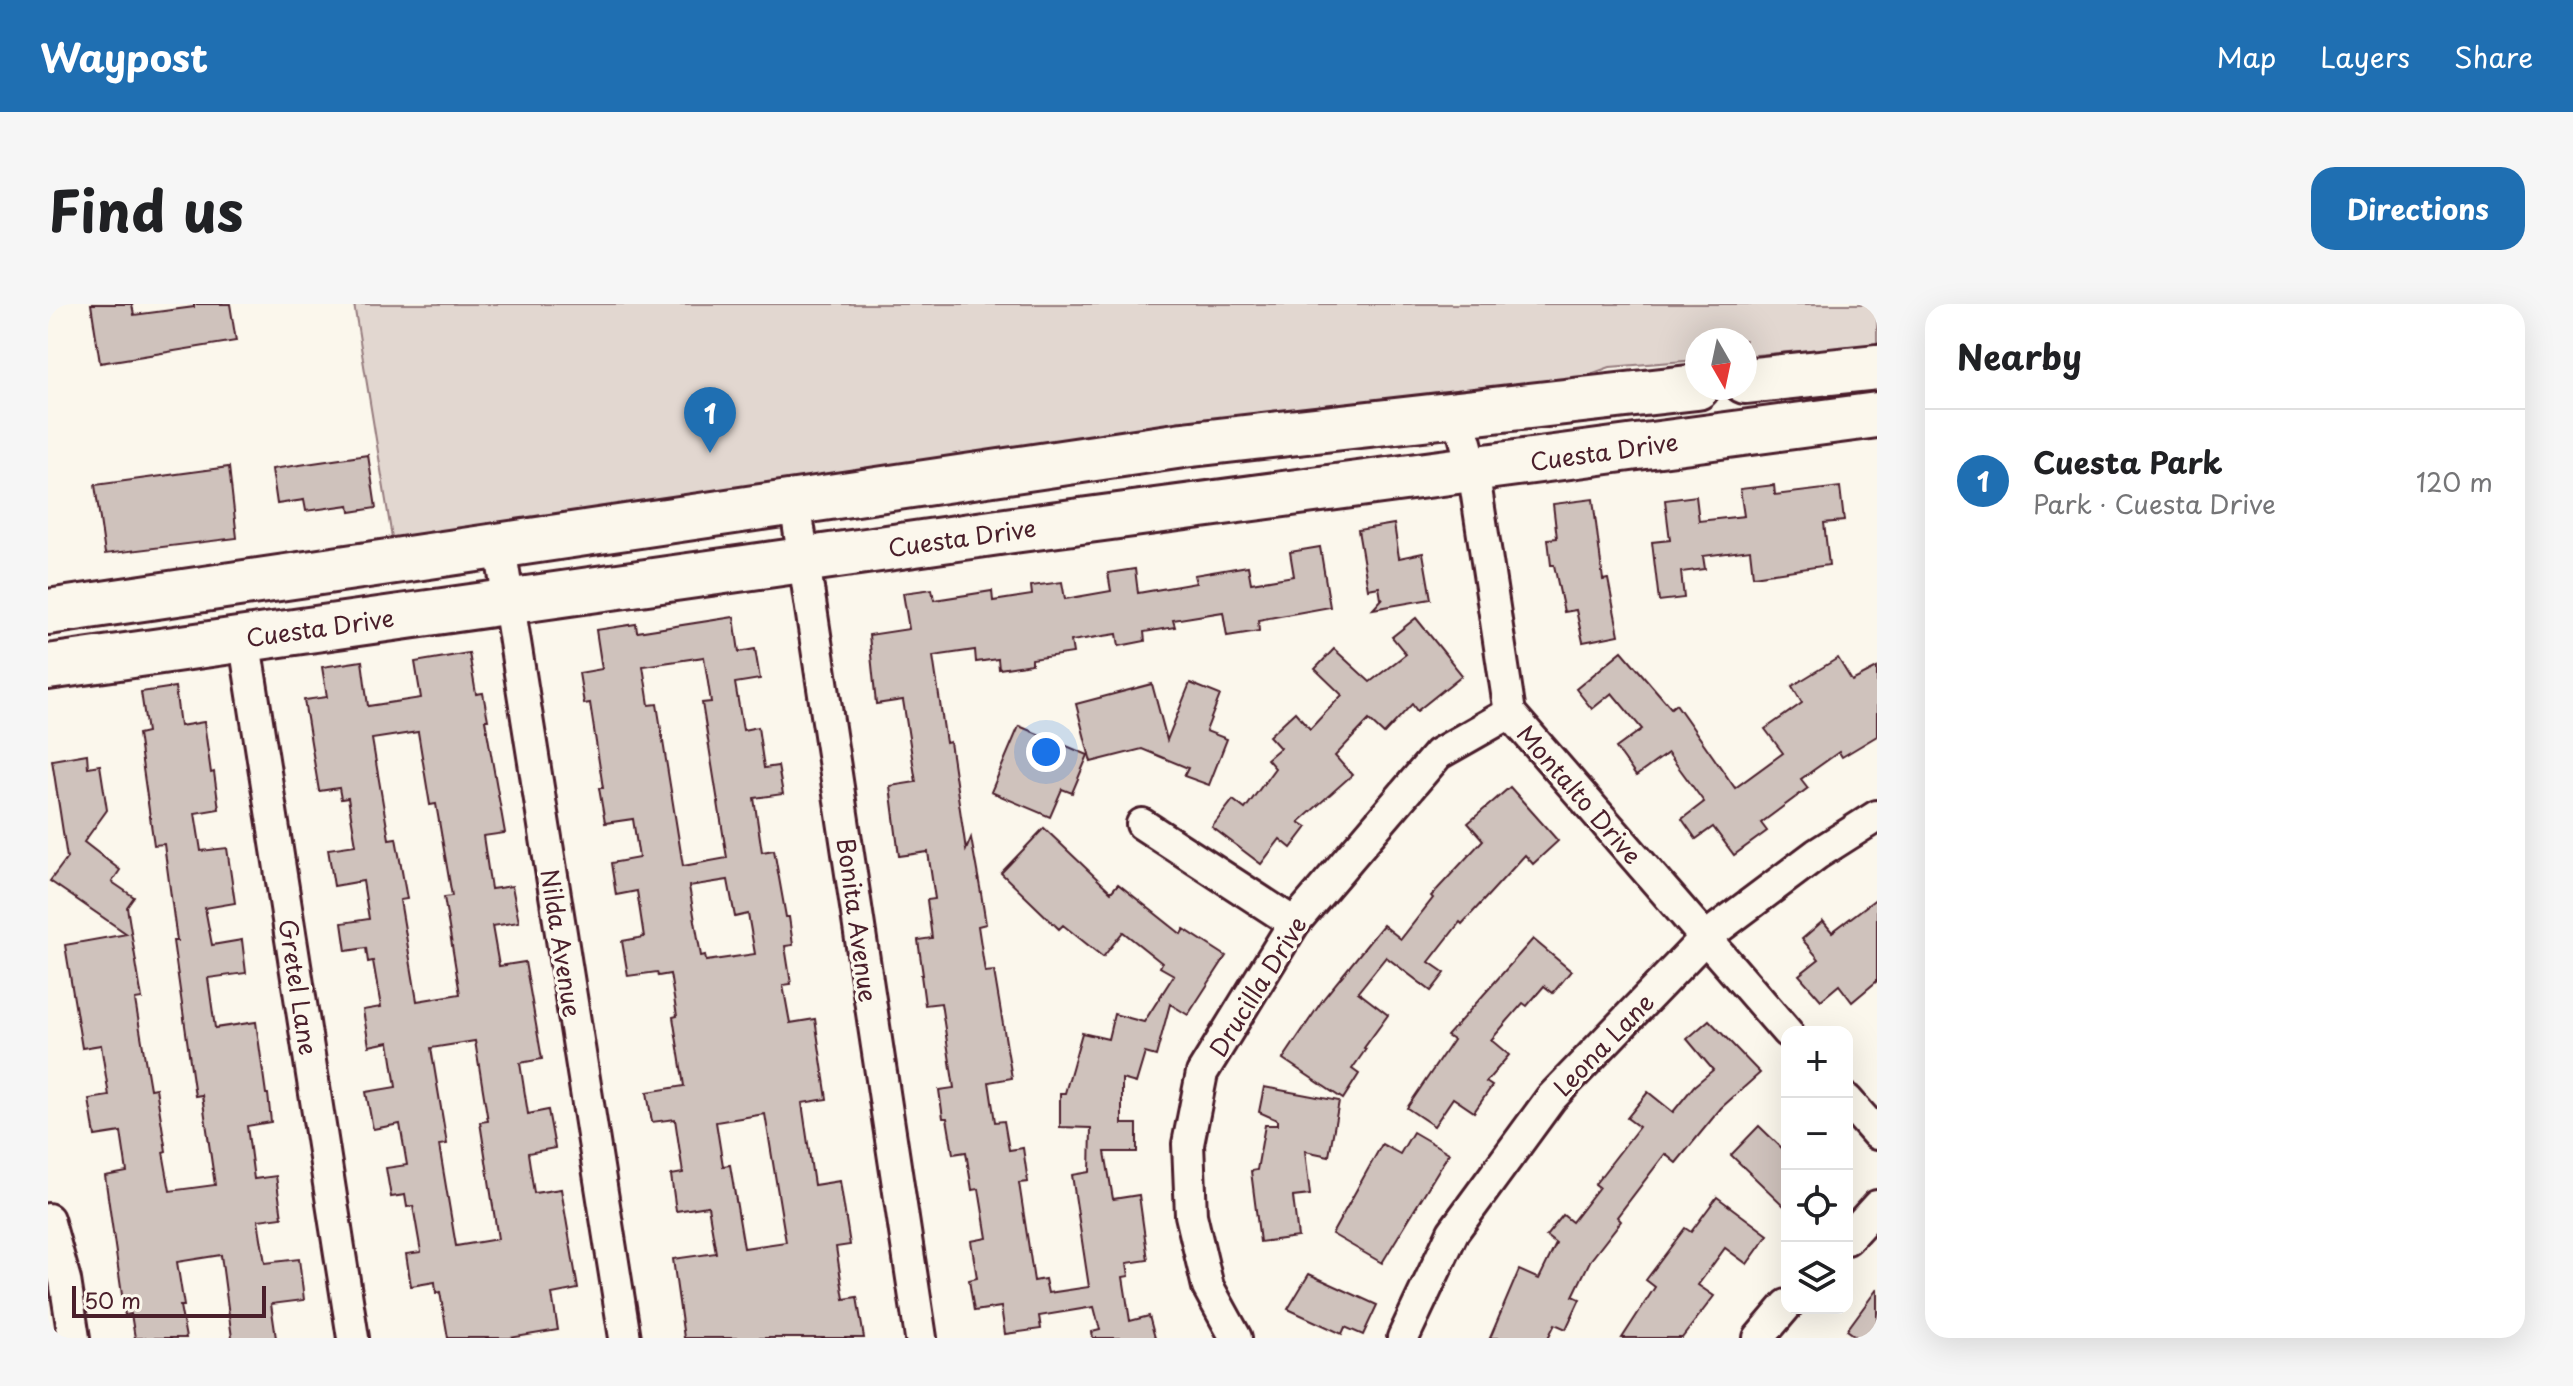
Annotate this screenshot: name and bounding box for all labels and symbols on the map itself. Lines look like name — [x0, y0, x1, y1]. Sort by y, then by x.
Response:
north arrow — [1685, 328, 1757, 400]
pin: 1 — [684, 387, 736, 453]
street label: Cuesta Drive — [1528, 423, 1680, 479]
street label: Cuesta Drive — [886, 509, 1038, 565]
street label: Cuesta Drive — [244, 599, 396, 655]
street label: Montalto Drive — [1509, 716, 1651, 872]
your location — [1026, 732, 1066, 772]
street label: Bonita Avenue — [829, 836, 887, 1004]
street label: Nilda Avenue — [533, 866, 591, 1020]
street label: Drucilla Drive — [1199, 909, 1315, 1063]
street label: Gretel Lane — [270, 916, 328, 1058]
street label: Leona Lane — [1544, 984, 1662, 1104]
scale bar — [72, 1282, 266, 1318]

